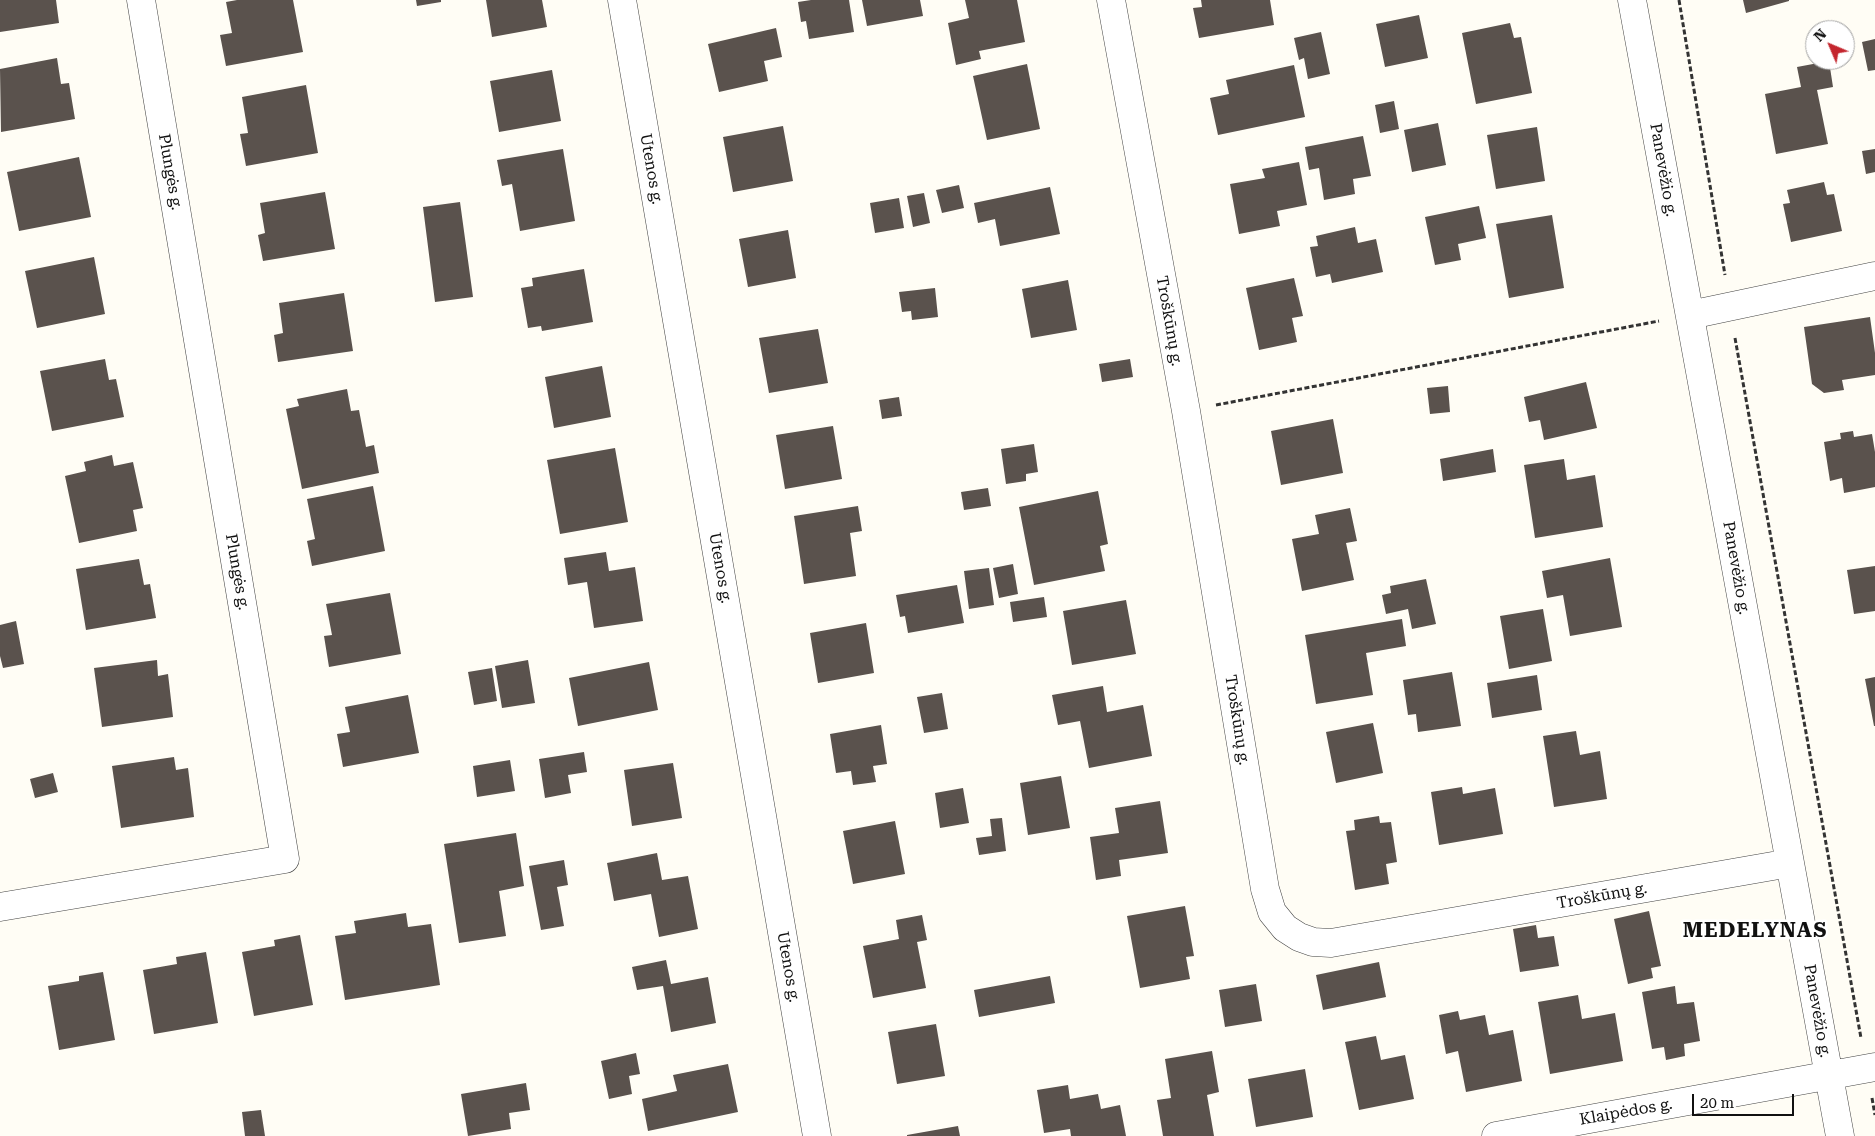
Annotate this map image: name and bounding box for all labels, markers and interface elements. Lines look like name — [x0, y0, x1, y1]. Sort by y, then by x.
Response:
north arrow — [1805, 20, 1855, 70]
text: N — [1811, 26, 1830, 45]
street label: Panevėžio g. — [1645, 122, 1681, 218]
street label: Plungės g. — [154, 132, 186, 212]
street label: Utenos g. — [635, 132, 667, 206]
street label: Troškūnų g. — [1152, 274, 1186, 368]
street label: Panevėžio g. — [1718, 520, 1754, 616]
street label: Utenos g. — [704, 531, 736, 605]
street label: Plungės g. — [221, 532, 253, 612]
street label: Troškūnų g. — [1220, 673, 1254, 767]
street label: Troškūnų g. — [1555, 879, 1649, 913]
district label: MEDELYNAS — [1682, 918, 1828, 944]
street label: Utenos g. — [772, 930, 804, 1004]
street label: Panevėžio g. — [1799, 963, 1835, 1059]
scale bar — [1695, 1084, 1798, 1116]
street label: Klaipėdos g. — [1578, 1094, 1674, 1130]
text: 20 m — [1700, 1094, 1734, 1112]

